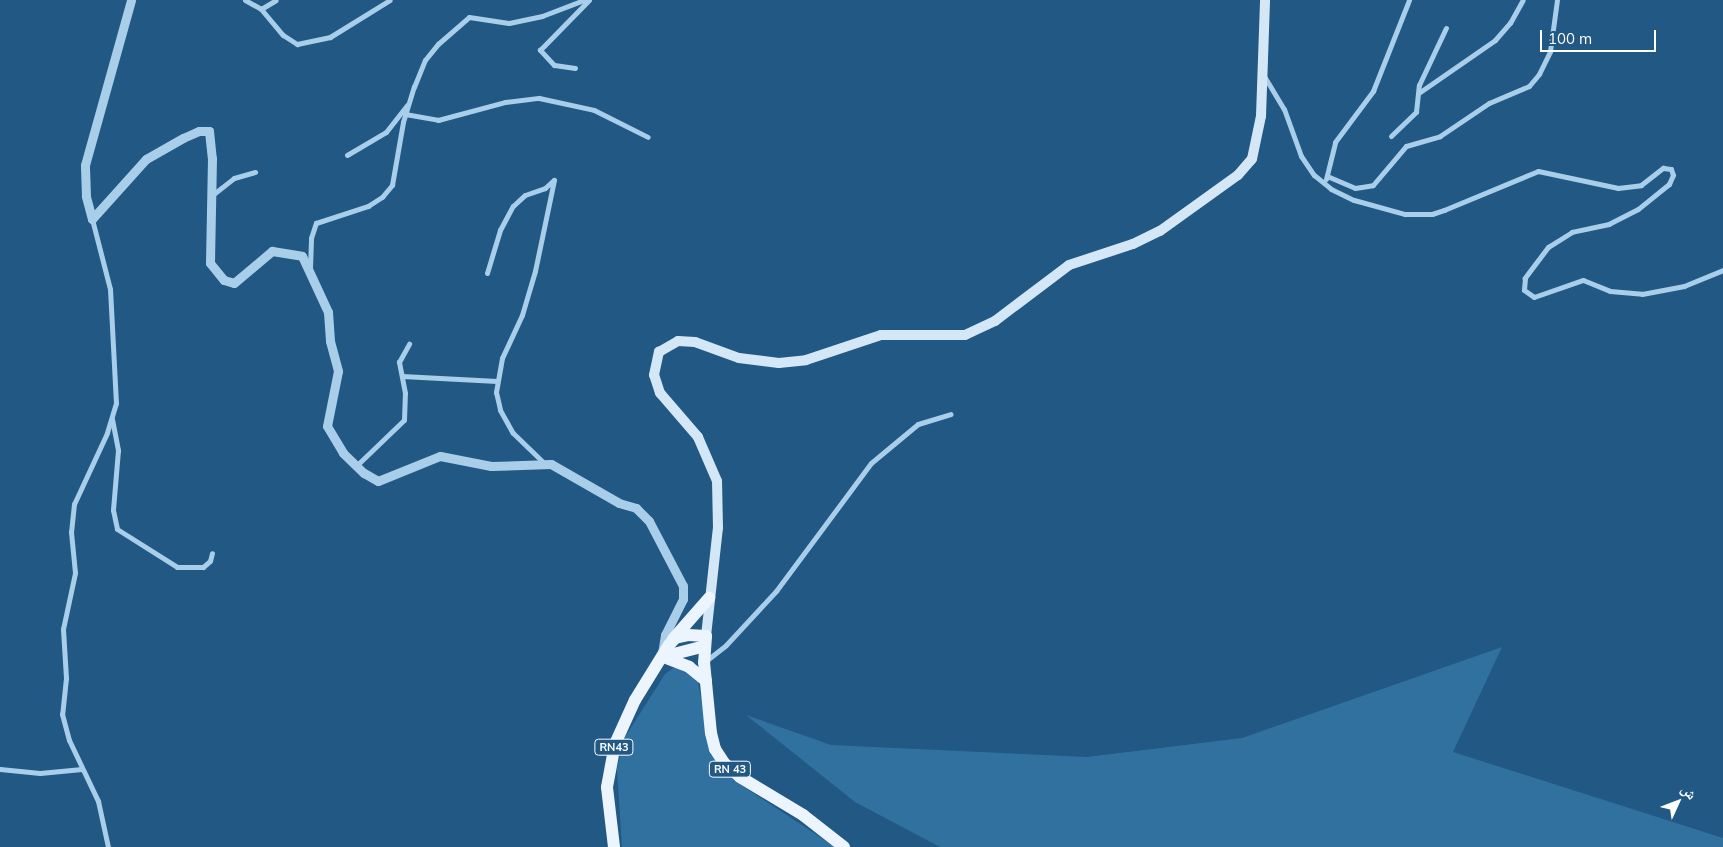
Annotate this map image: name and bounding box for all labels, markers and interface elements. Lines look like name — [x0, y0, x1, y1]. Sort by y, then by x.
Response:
scale bar — [1543, 20, 1659, 52]
text: 100 m — [1548, 29, 1592, 48]
road number: RN43 — [594, 739, 634, 756]
road number: RN 43 — [709, 761, 751, 778]
north arrow — [1653, 777, 1703, 827]
text: ش — [1677, 780, 1701, 803]

